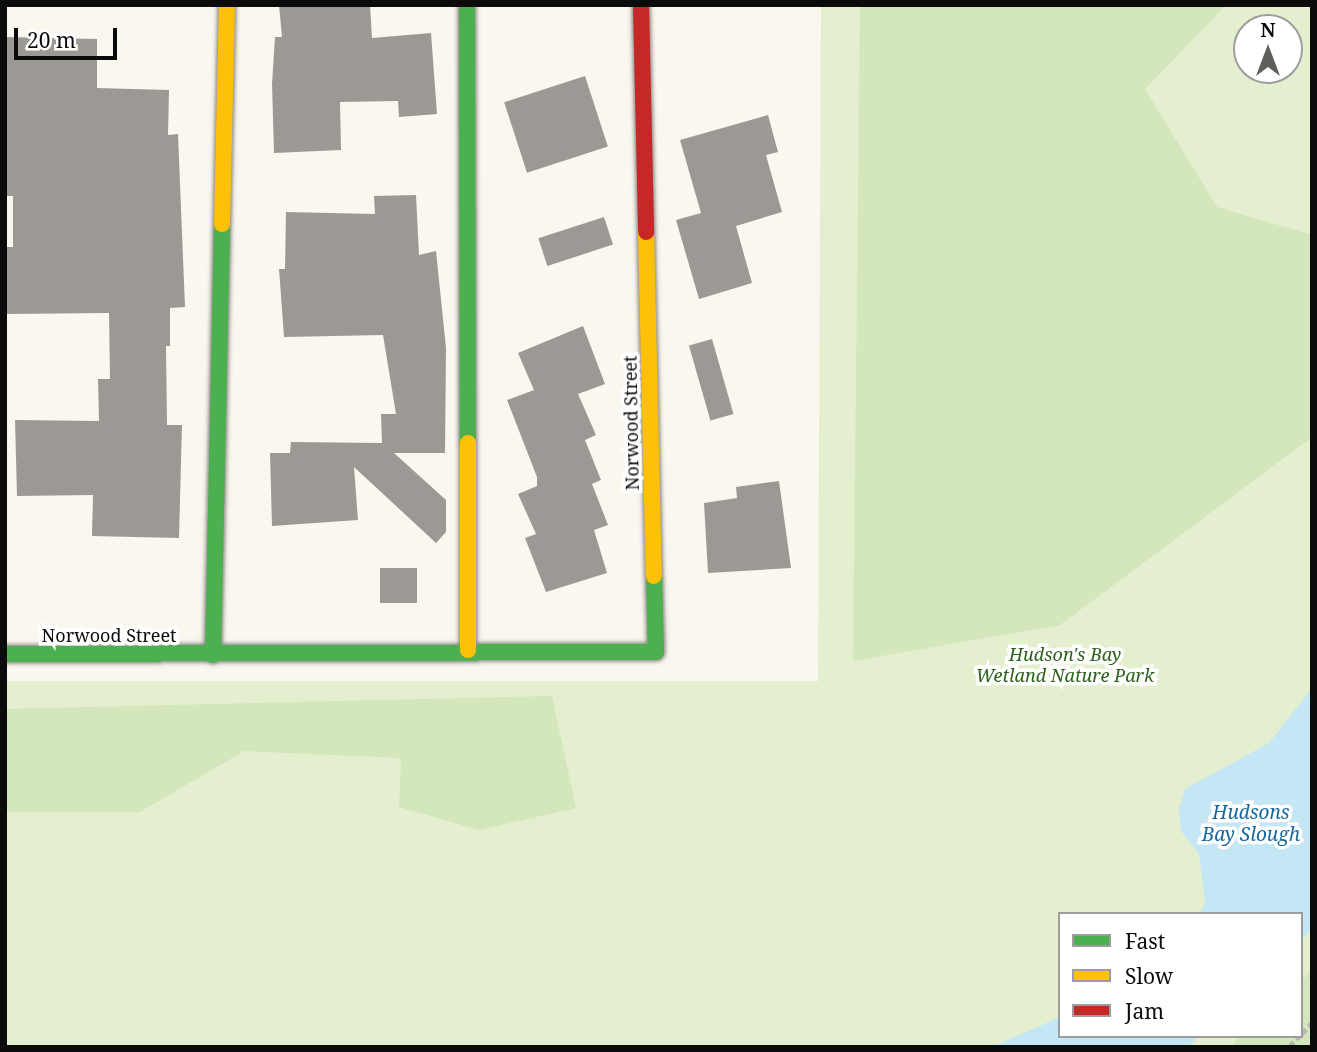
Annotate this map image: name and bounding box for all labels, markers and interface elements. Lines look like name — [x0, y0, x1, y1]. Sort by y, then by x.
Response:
scale bar — [18, 14, 121, 58]
north arrow — [1233, 14, 1303, 84]
text: N — [1261, 17, 1275, 43]
text: 20 m — [27, 26, 76, 54]
street label: Norwood Street — [619, 355, 643, 491]
street label: Norwood Street — [42, 624, 176, 646]
park label: Hudson's Bay Wetland Nature Park — [976, 644, 1154, 686]
water label: Hudsons Bay Slough — [1202, 802, 1300, 846]
legend — [1058, 912, 1303, 1038]
text: Fast — [1125, 927, 1165, 955]
text: Slow — [1125, 962, 1173, 990]
text: Jam — [1125, 997, 1164, 1025]

